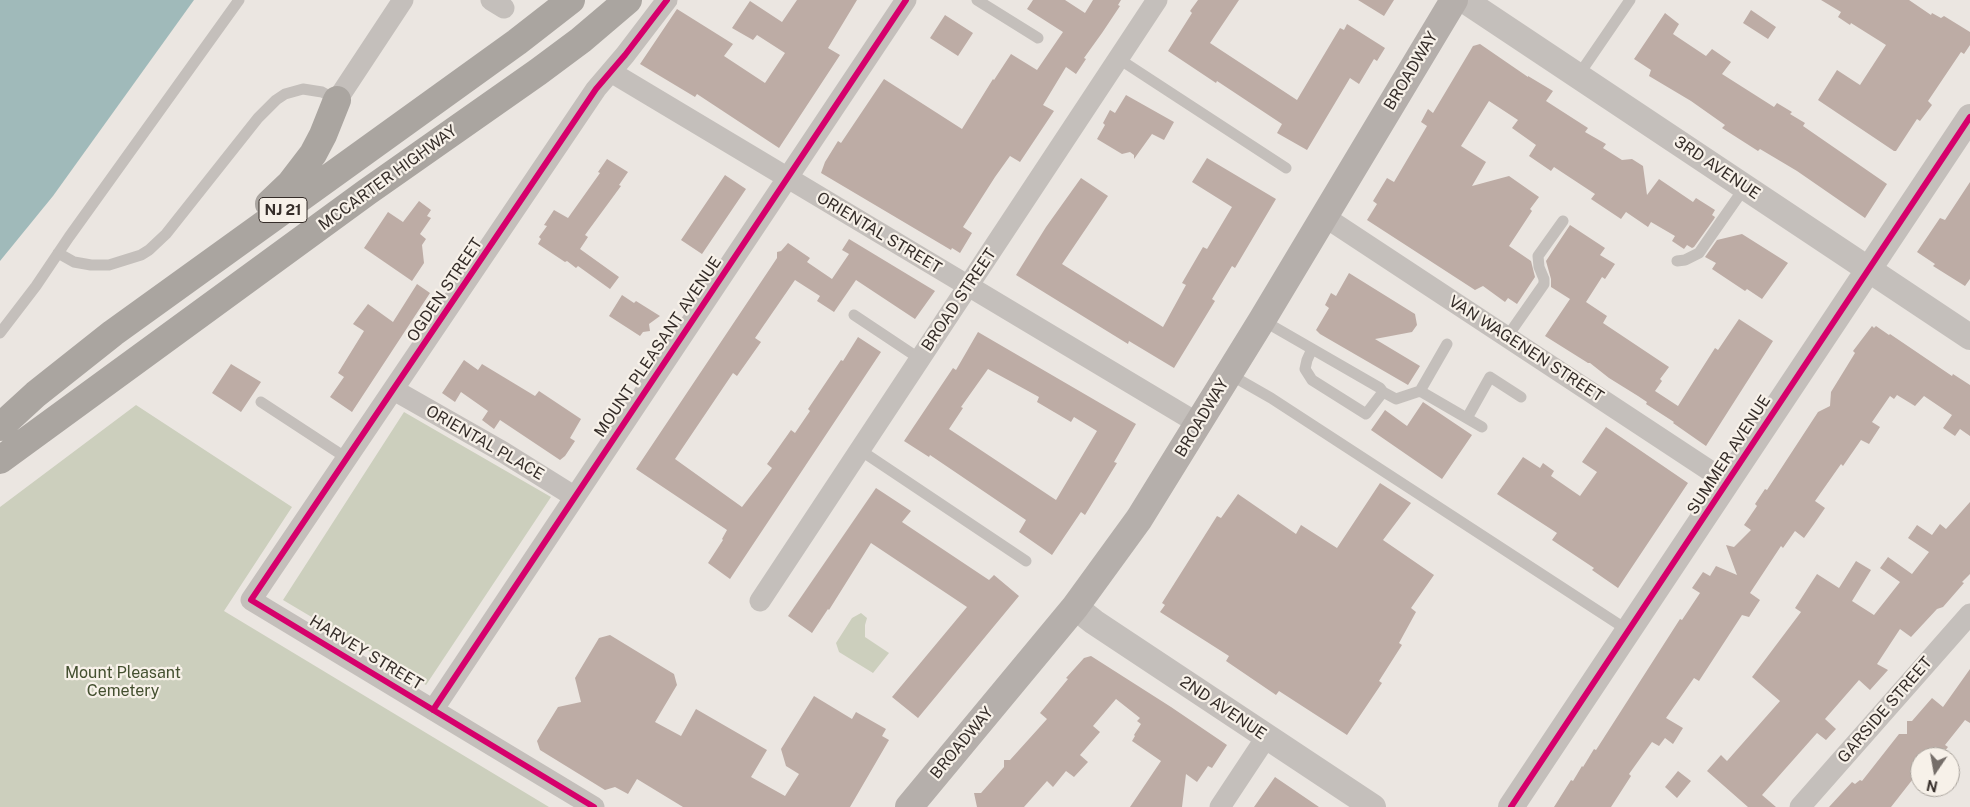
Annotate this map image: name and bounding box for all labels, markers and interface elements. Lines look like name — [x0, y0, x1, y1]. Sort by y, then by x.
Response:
street label: BROADWAY — [1380, 28, 1442, 114]
street label: MCCARTER HIGHWAY — [315, 121, 461, 235]
street label: 3RD AVENUE — [1670, 132, 1764, 204]
street label: ORIENTAL STREET — [813, 188, 945, 278]
road number: NJ 21 — [259, 198, 307, 222]
street label: OGDEN STREET — [403, 234, 487, 346]
street label: BROAD STREET — [918, 245, 1000, 355]
street label: MOUNT PLEASANT AVENUE — [590, 253, 726, 441]
street label: VAN WAGENEN STREET — [1445, 292, 1607, 406]
street label: BROADWAY — [1171, 375, 1233, 461]
street label: SUMMER AVENUE — [1683, 392, 1775, 518]
street label: ORIENTAL PLACE — [423, 401, 547, 485]
street label: HARVEY STREET — [306, 612, 426, 694]
street label: GARSIDE STREET — [1834, 653, 1936, 767]
park label: Mount Pleasant Cemetery — [65, 663, 181, 701]
street label: 2ND AVENUE — [1176, 672, 1270, 744]
street label: BROADWAY — [926, 703, 998, 783]
north arrow — [1910, 747, 1960, 797]
text: N — [1925, 777, 1939, 795]

